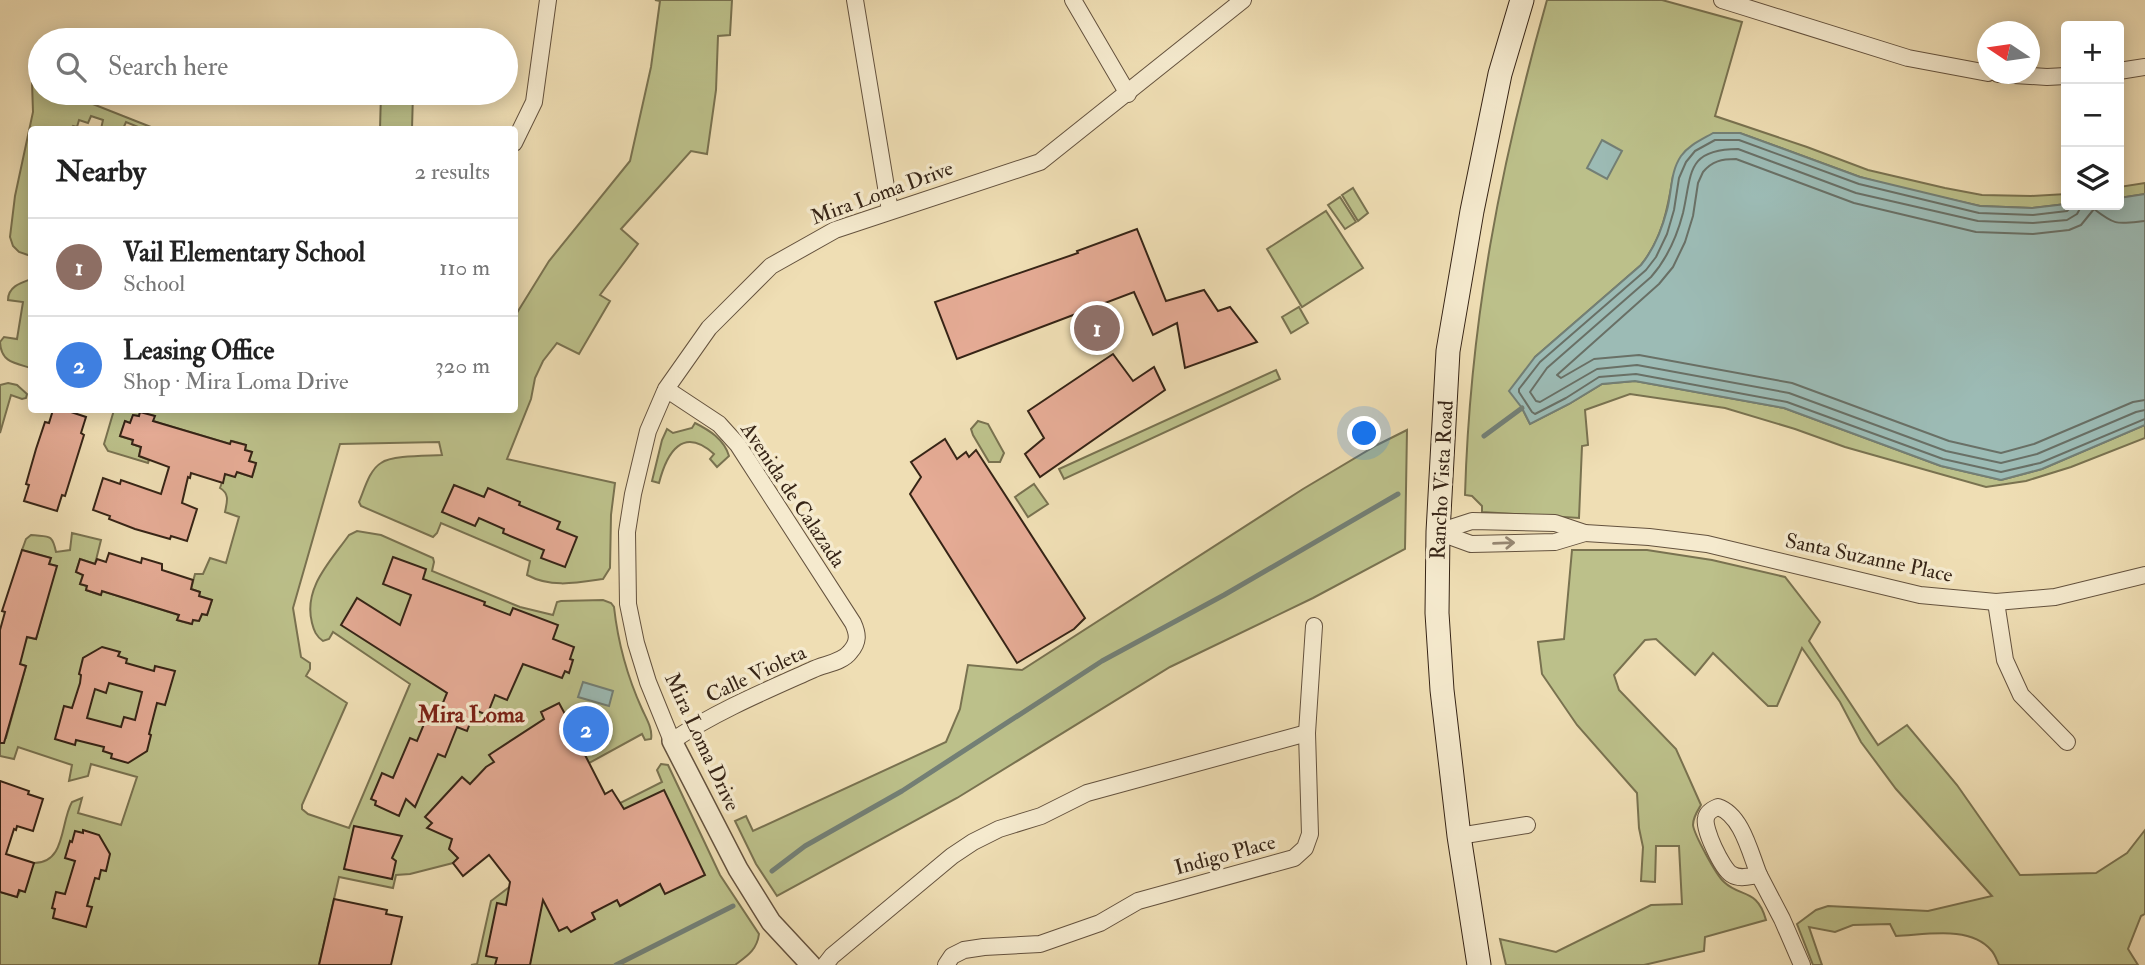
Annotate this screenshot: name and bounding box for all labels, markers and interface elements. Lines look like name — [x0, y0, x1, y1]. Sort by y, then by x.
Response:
north arrow — [1977, 21, 2040, 84]
map controls — [2061, 21, 2124, 210]
button: + — [2061, 21, 2124, 84]
search box — [28, 28, 518, 105]
icon: search — [52, 48, 90, 86]
text: Search here — [108, 51, 228, 83]
button: − — [2061, 84, 2124, 147]
button: layers — [2061, 147, 2124, 210]
text: Nearby — [56, 153, 146, 190]
street label: Mira Loma Drive — [807, 155, 957, 231]
text: 2 results — [415, 157, 490, 186]
text: Vail Elementary School — [123, 237, 365, 269]
text: 1 — [75, 253, 83, 282]
text: 110 m — [439, 253, 490, 282]
text: School — [123, 269, 185, 298]
pin: 1 — [1074, 302, 1120, 354]
text: Leasing Office — [123, 335, 274, 367]
text: 2 — [73, 351, 85, 380]
text: 320 m — [435, 351, 490, 380]
text: Shop · Mira Loma Drive — [123, 367, 349, 396]
street label: Rancho Vista Road — [1424, 399, 1460, 560]
street label: Avenida de Calazada — [734, 416, 852, 573]
your location — [1347, 416, 1381, 450]
street label: Santa Suzanne Place — [1783, 527, 1955, 589]
one-way arrow — [1492, 537, 1515, 550]
street label: Calle Violeta — [702, 639, 811, 709]
street label: Mira Loma Drive — [658, 668, 746, 816]
district label: Mira Loma — [417, 700, 526, 729]
pin: 2 — [563, 703, 609, 755]
street label: Indigo Place — [1171, 828, 1279, 881]

